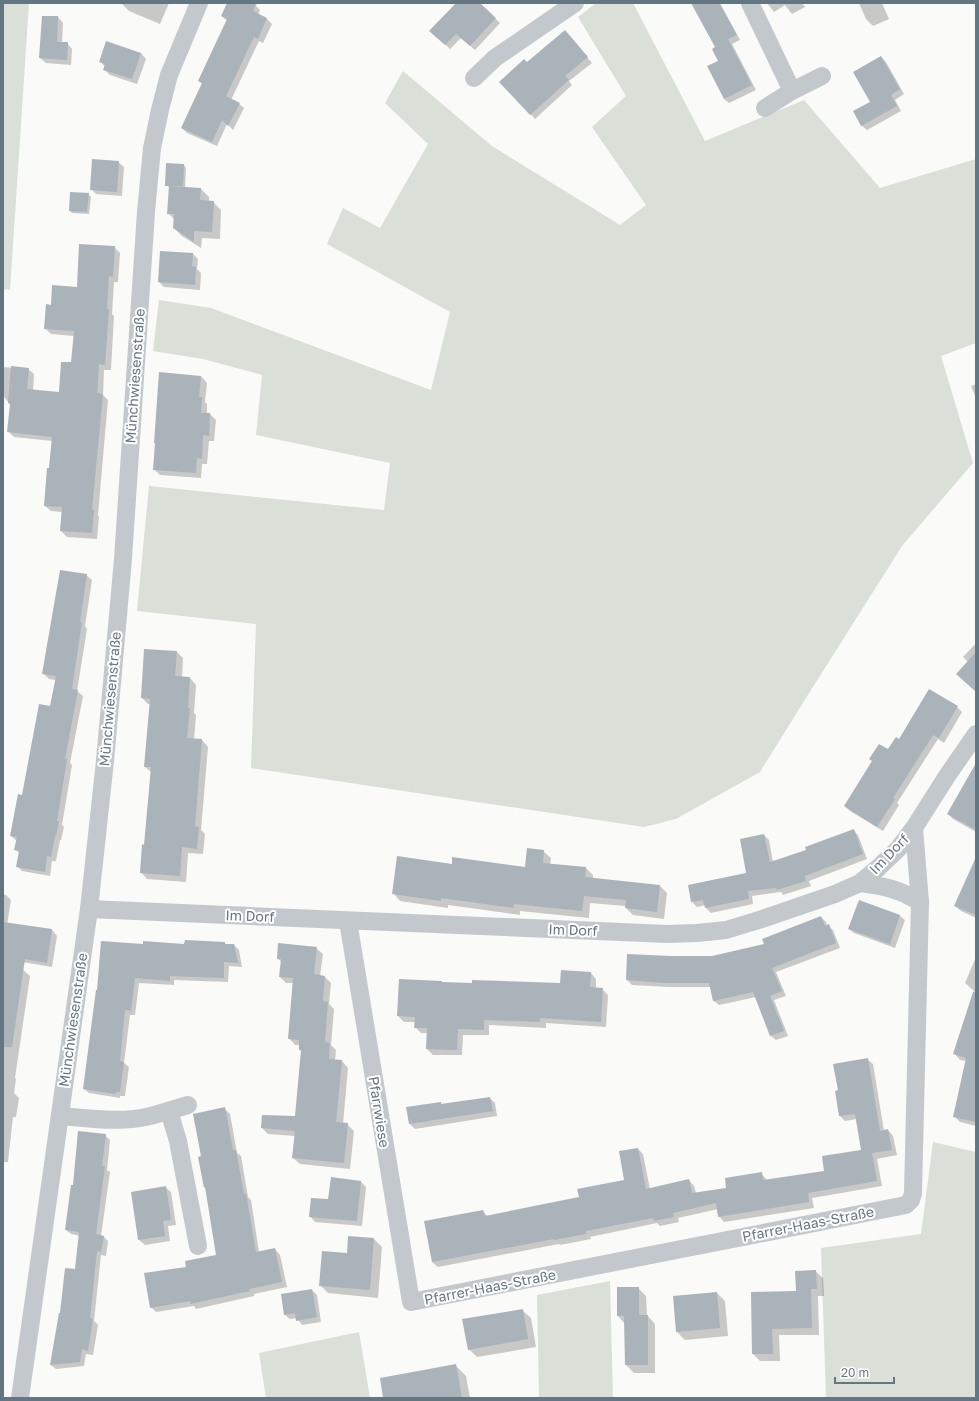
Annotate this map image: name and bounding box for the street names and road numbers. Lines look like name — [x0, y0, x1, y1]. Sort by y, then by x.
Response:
street label: Münchwiesenstraße — [121, 308, 148, 444]
street label: Münchwiesenstraße — [95, 631, 124, 767]
street label: Im Dorf — [865, 830, 912, 877]
street label: Im Dorf — [225, 906, 275, 925]
street label: Im Dorf — [548, 920, 598, 939]
street label: Münchwiesenstraße — [55, 952, 90, 1088]
street label: Pfarrwiese — [365, 1075, 394, 1149]
street label: Pfarrer-Haas-Straße — [741, 1202, 875, 1245]
street label: Pfarrer-Haas-Straße — [423, 1265, 557, 1308]

